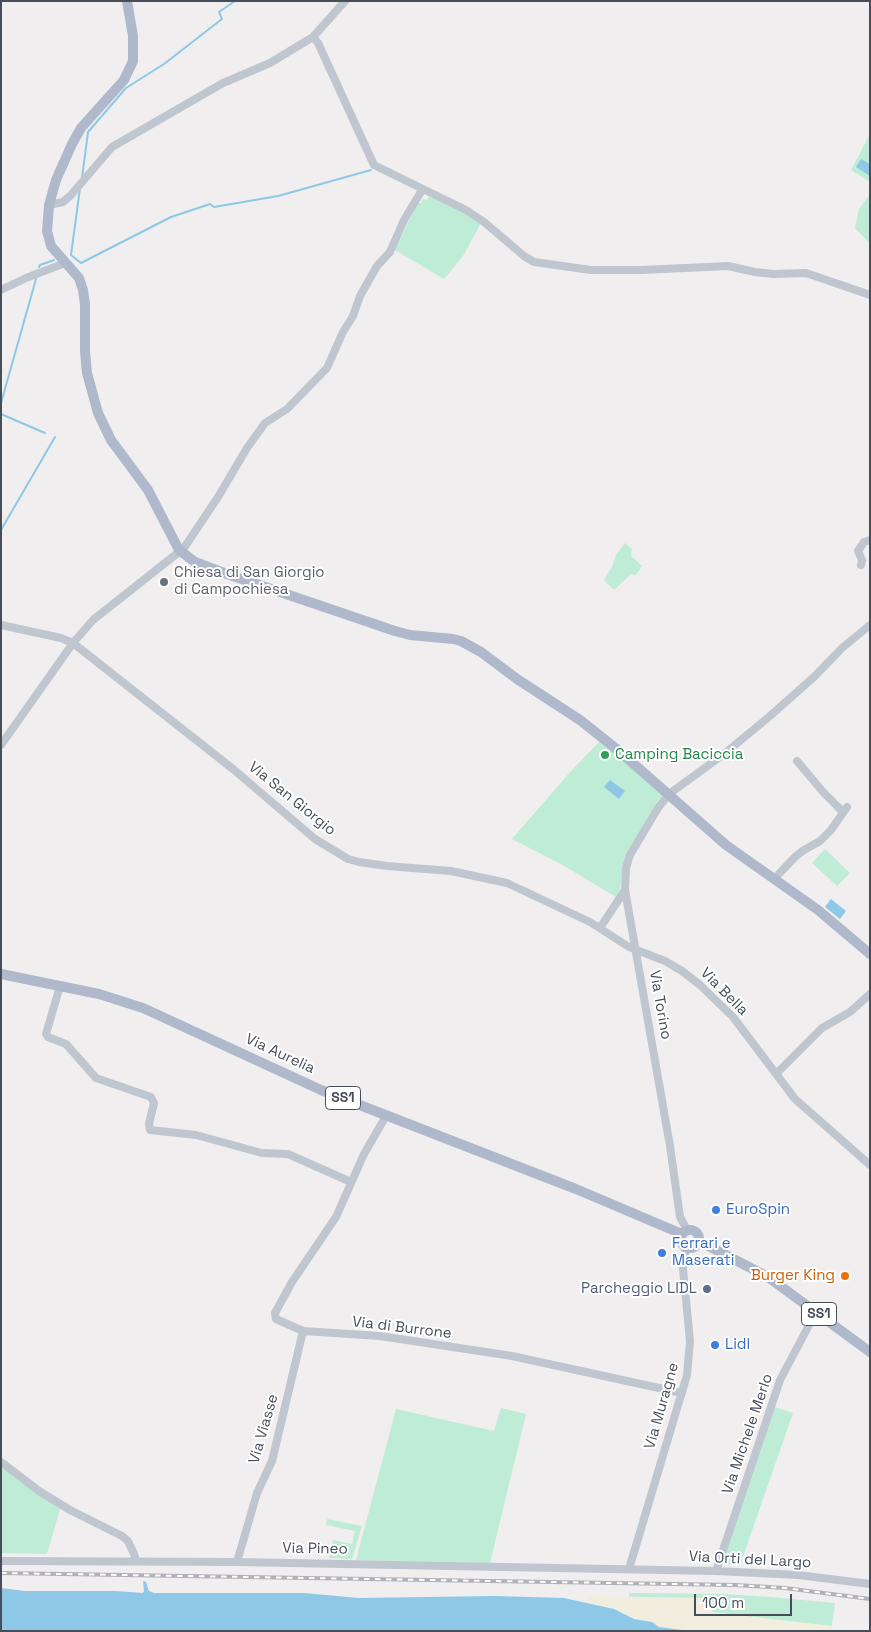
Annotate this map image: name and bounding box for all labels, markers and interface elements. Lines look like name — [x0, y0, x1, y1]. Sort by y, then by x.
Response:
place label: Chiesa di San Giorgio di Campochiesa — [174, 564, 325, 599]
marker: Chiesa di San Giorgio di Campochiesa — [158, 576, 170, 588]
place label: Camping Baciccia — [615, 746, 743, 764]
marker: Camping Baciccia — [599, 749, 611, 761]
street label: Via San Giorgio — [245, 758, 339, 840]
street label: Via Bella — [696, 964, 752, 1020]
street label: Via Torino — [645, 969, 675, 1041]
street label: Via Aurelia — [243, 1030, 317, 1078]
road number: SS1 — [326, 1086, 360, 1110]
place label: EuroSpin — [726, 1201, 790, 1219]
marker: EuroSpin — [710, 1204, 722, 1216]
place label: Ferrari e Maserati — [672, 1235, 734, 1270]
marker: Ferrari e Maserati — [656, 1247, 668, 1259]
place label: Burger King — [751, 1267, 835, 1285]
marker: Burger King — [839, 1270, 851, 1282]
place label: Parcheggio LIDL — [581, 1280, 697, 1298]
marker: Parcheggio LIDL — [701, 1283, 713, 1295]
road number: SS1 — [802, 1302, 836, 1326]
street label: Via di Burrone — [351, 1313, 453, 1343]
place label: Lidl — [725, 1336, 750, 1354]
marker: Lidl — [709, 1339, 721, 1351]
street label: Via Muragne — [641, 1361, 683, 1451]
street label: Via Michele Merlo — [719, 1372, 777, 1496]
street label: Via Viasse — [245, 1392, 283, 1466]
street label: Via Pineo — [282, 1539, 348, 1559]
street label: Via Orti del Largo — [688, 1548, 812, 1572]
scale bar — [696, 1584, 794, 1616]
text: 100 m — [702, 1593, 744, 1612]

